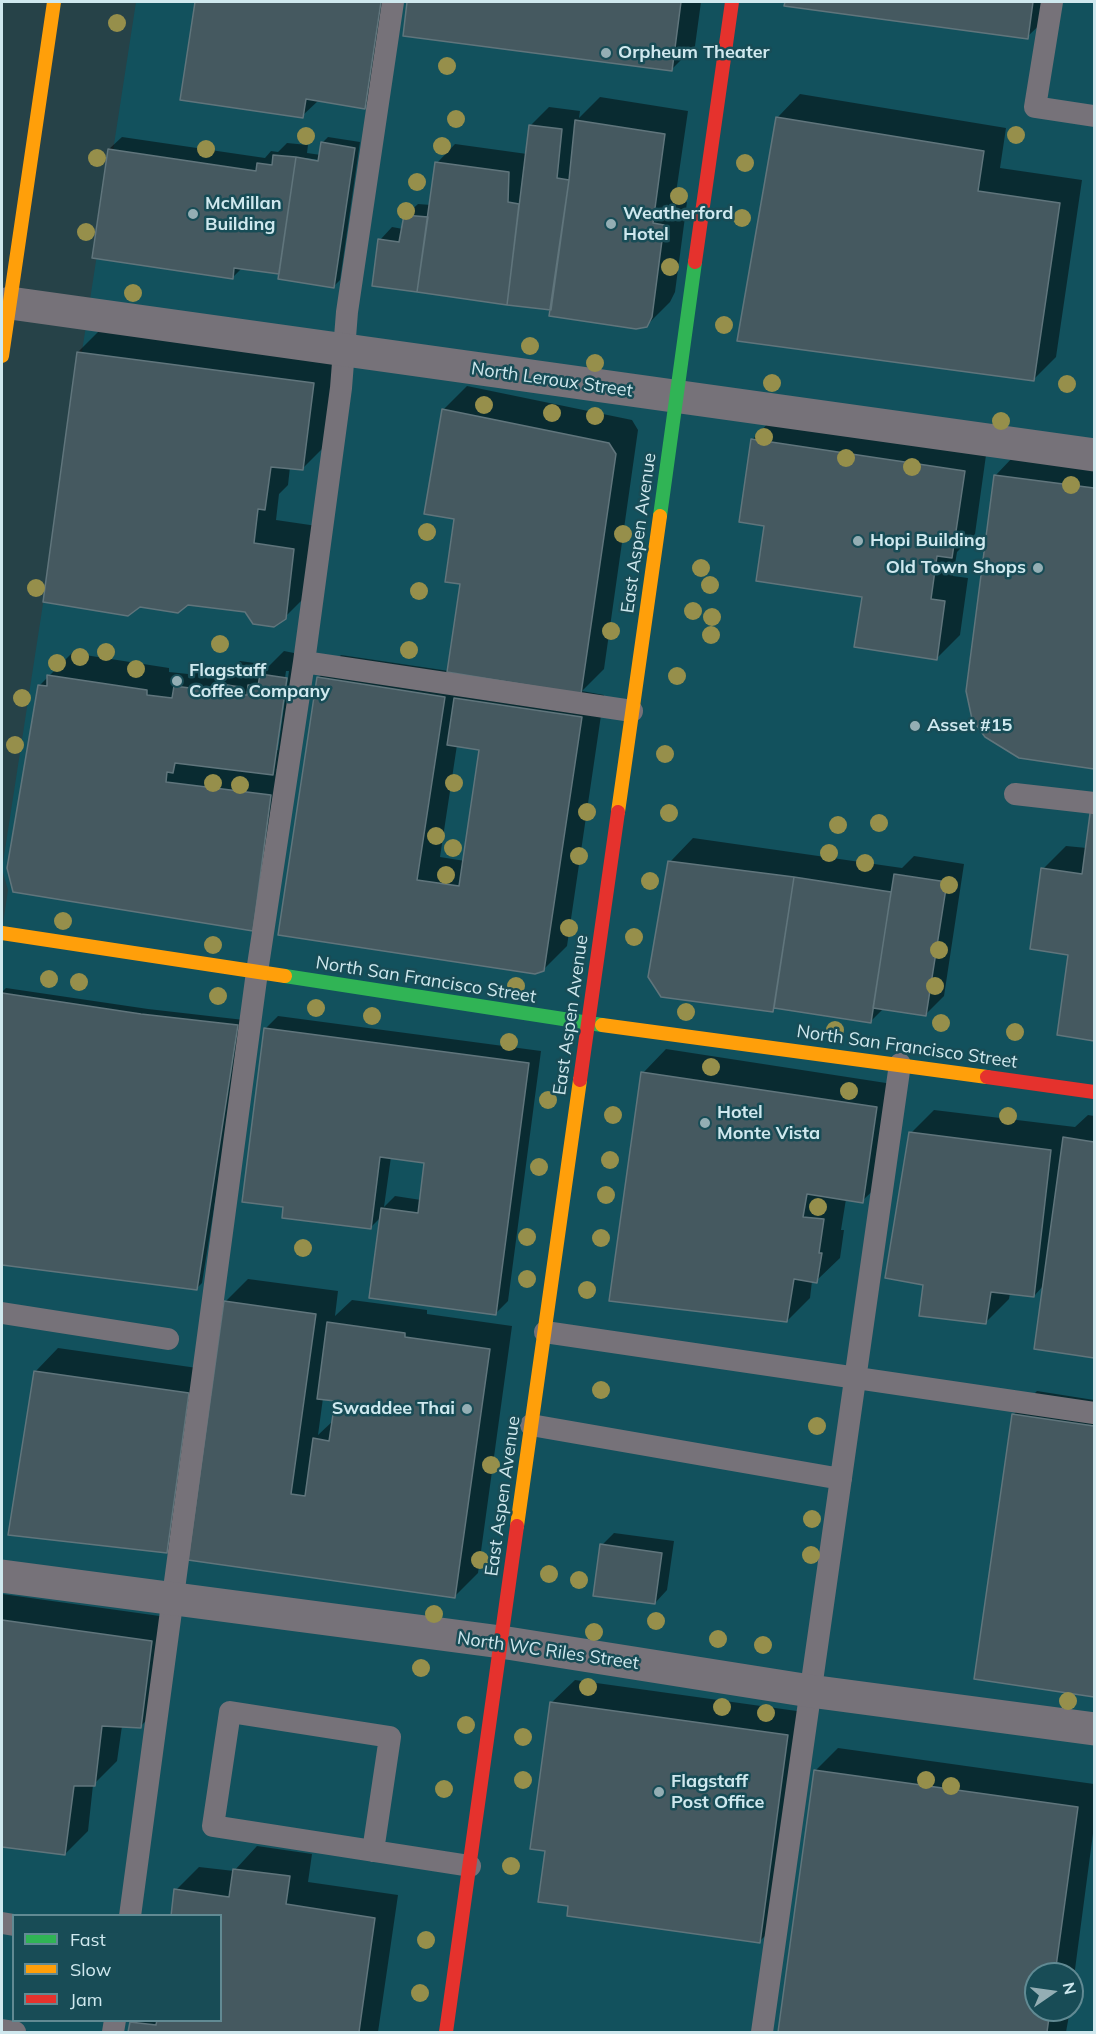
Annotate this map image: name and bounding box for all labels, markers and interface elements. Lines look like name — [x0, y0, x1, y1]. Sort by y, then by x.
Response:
place label: Orpheum Theater — [618, 42, 770, 64]
marker: Orpheum Theater — [599, 46, 613, 60]
place label: McMillan Building — [205, 193, 281, 236]
place label: Weatherford Hotel — [623, 203, 733, 246]
marker: McMillan Building — [186, 207, 200, 221]
marker: Weatherford Hotel — [604, 217, 618, 231]
street label: North Leroux Street — [470, 358, 634, 402]
street label: East Aspen Avenue — [617, 451, 661, 615]
place label: Hopi Building — [870, 530, 986, 552]
marker: Hopi Building — [851, 534, 865, 548]
place label: Old Town Shops — [886, 557, 1026, 579]
marker: Old Town Shops — [1031, 561, 1045, 575]
place label: Flagstaff Coffee Company — [189, 660, 330, 702]
marker: Flagstaff Coffee Company — [170, 674, 184, 688]
place label: Asset #15 — [927, 715, 1012, 737]
marker: Asset #15 — [908, 719, 922, 733]
street label: East Aspen Avenue — [549, 933, 593, 1097]
street label: North San Francisco Street — [314, 952, 538, 1008]
street label: North San Francisco Street — [795, 1021, 1019, 1073]
place label: Hotel Monte Vista — [717, 1102, 820, 1144]
marker: Hotel Monte Vista — [698, 1116, 712, 1130]
place label: Swaddee Thai — [332, 1398, 455, 1420]
marker: Swaddee Thai — [460, 1402, 474, 1416]
street label: East Aspen Avenue — [481, 1414, 525, 1578]
street label: North WC Riles Street — [456, 1628, 640, 1674]
place label: Flagstaff Post Office — [671, 1771, 764, 1814]
marker: Flagstaff Post Office — [652, 1785, 666, 1799]
legend — [12, 1914, 222, 2022]
text: Fast — [70, 1928, 106, 1951]
text: Slow — [70, 1958, 111, 1981]
north arrow — [1024, 1962, 1084, 2022]
text: N — [1058, 1980, 1081, 1997]
text: Jam — [70, 1988, 103, 2011]

